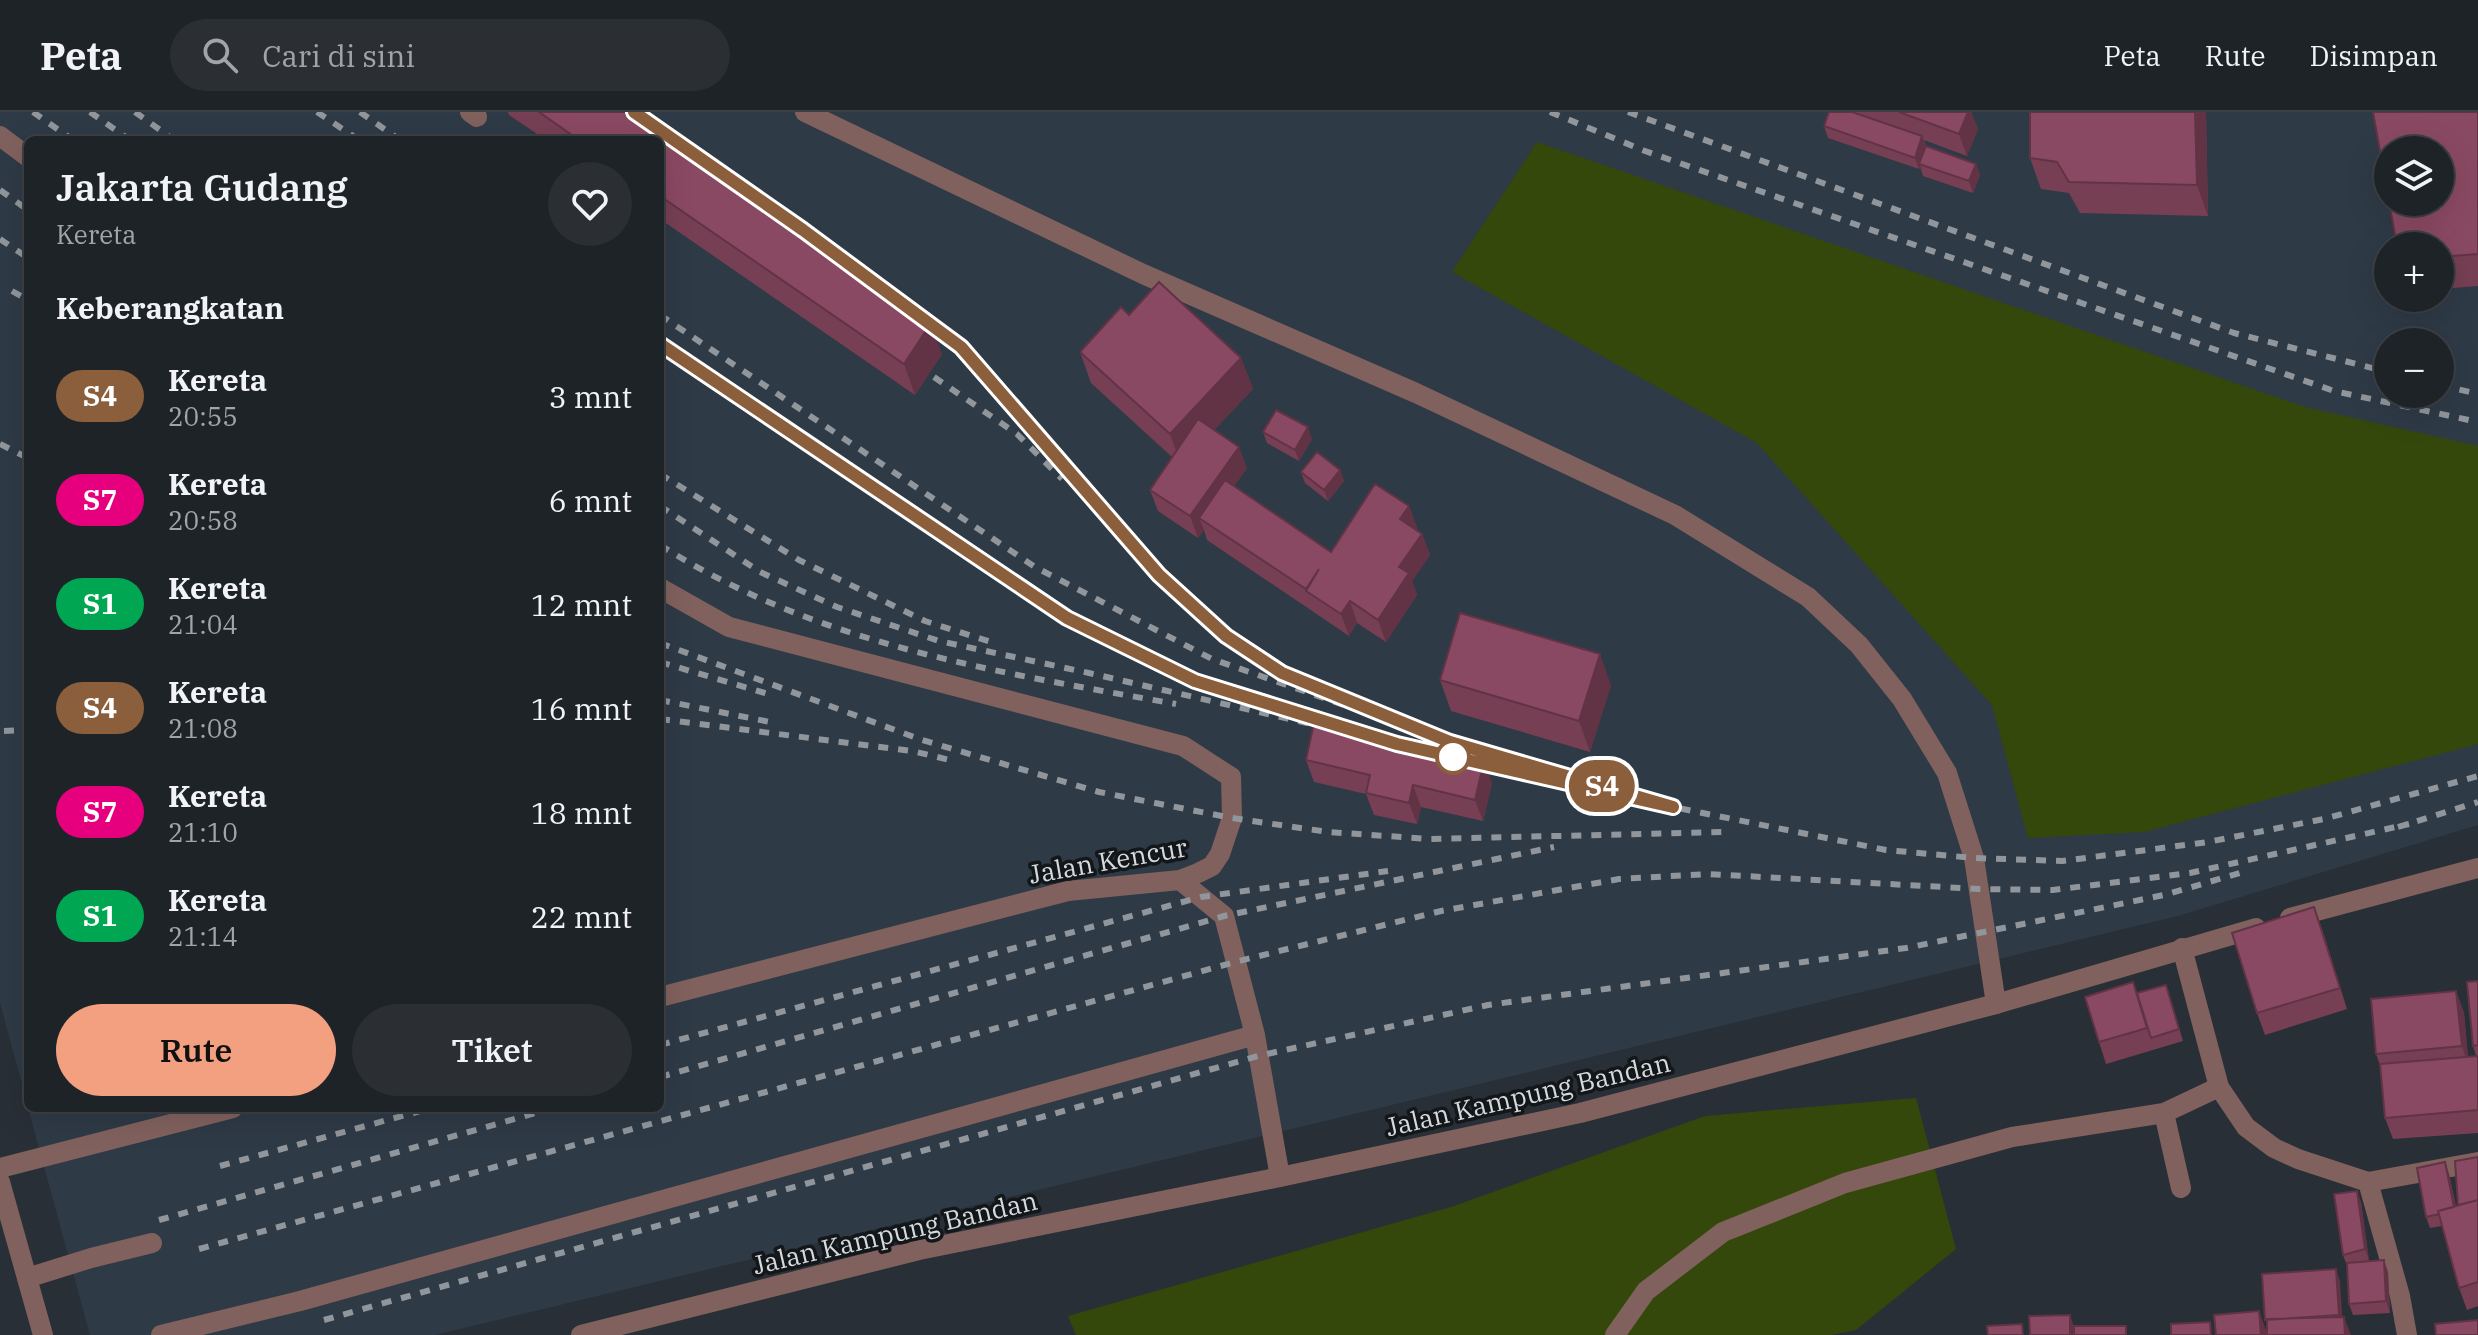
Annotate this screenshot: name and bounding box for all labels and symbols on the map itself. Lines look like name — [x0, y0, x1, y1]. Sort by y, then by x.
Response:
unlabelled marker — [1436, 740, 1470, 774]
line badge: S4 — [1566, 760, 1638, 812]
street label: Jalan Kencur — [1026, 829, 1190, 891]
street label: Jalan Kampung Bandan — [1382, 1045, 1673, 1143]
street label: Jalan Kampung Bandan — [749, 1183, 1040, 1281]

